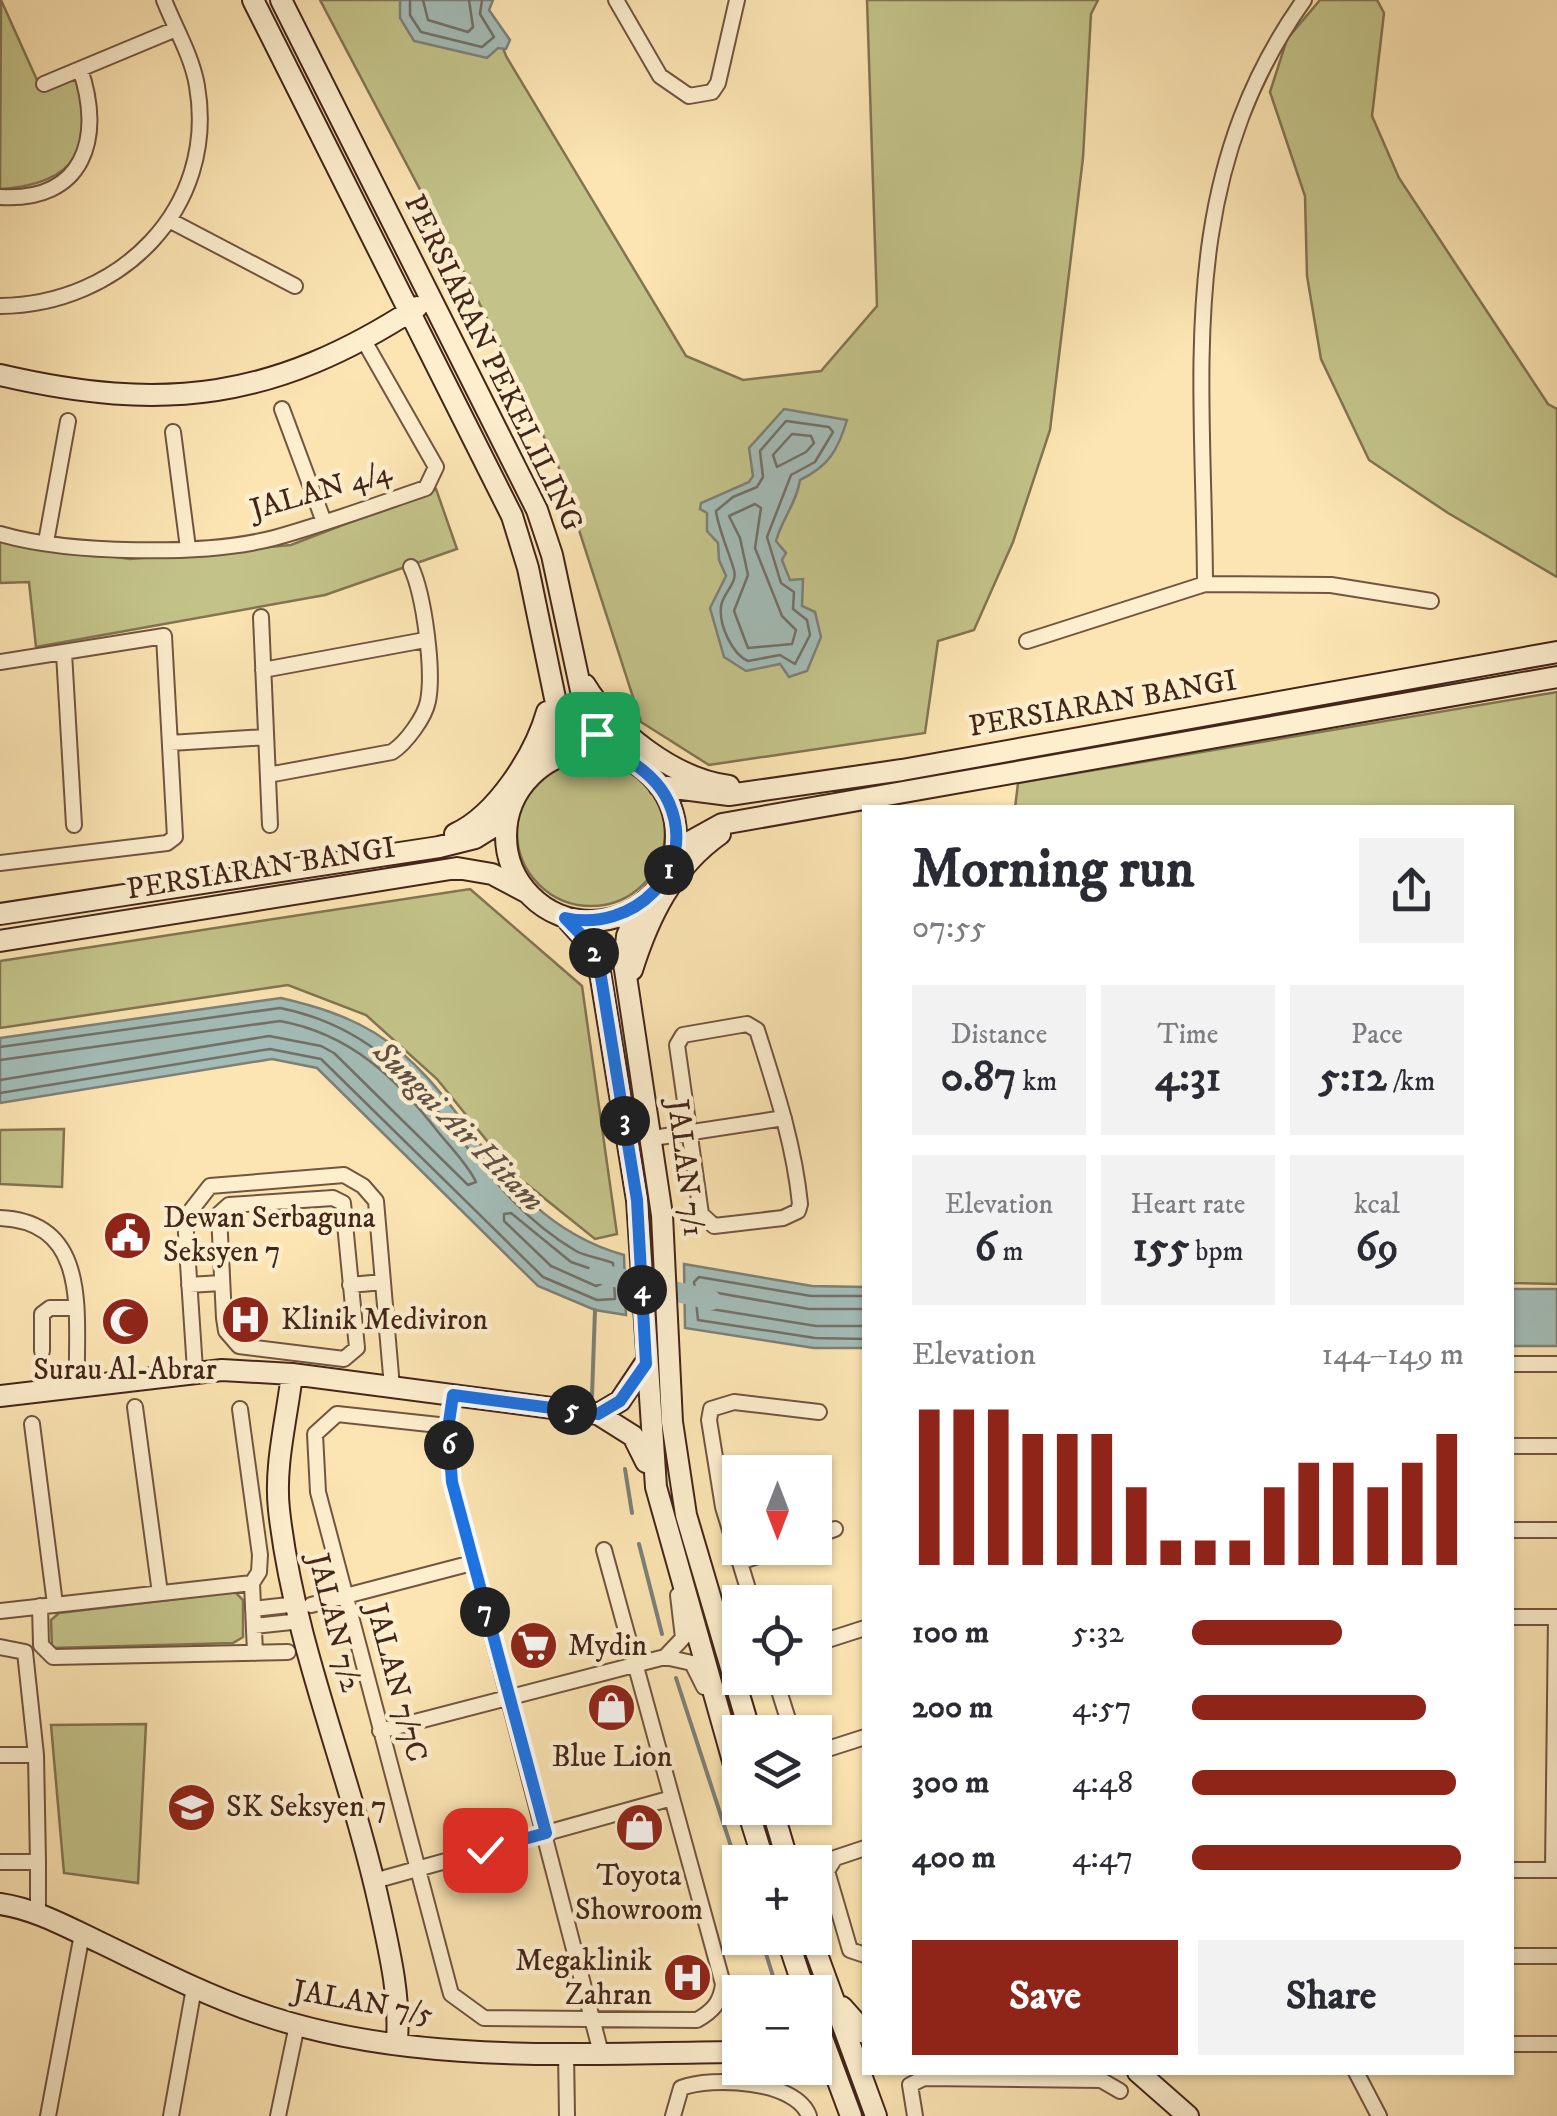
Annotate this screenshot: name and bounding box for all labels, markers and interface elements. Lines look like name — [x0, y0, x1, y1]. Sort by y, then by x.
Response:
street label: PERSIARAN PEKELILING — [395, 189, 591, 537]
street label: JALAN 4/4 — [243, 453, 396, 530]
street label: PERSIARAN BANGI — [966, 662, 1240, 746]
pin — [555, 692, 640, 777]
icon: arrive — [570, 707, 625, 762]
street label: PERSIARAN BANGI — [124, 829, 398, 909]
text: Morning run — [912, 836, 1194, 905]
button: share — [1359, 838, 1464, 943]
pin: 1 — [644, 845, 694, 895]
text: 1 — [664, 852, 674, 887]
text: 07:55 — [912, 908, 986, 948]
pin: 2 — [569, 928, 619, 978]
text: 2 — [587, 935, 601, 970]
text: Distance — [951, 1017, 1047, 1052]
text: Time — [1158, 1017, 1218, 1052]
text: Pace — [1351, 1017, 1403, 1052]
water label: Sungai Air Hitam — [363, 1032, 552, 1221]
text: 0.87 — [941, 1052, 1016, 1104]
text: 4:31 — [1155, 1052, 1221, 1104]
text: 5:12 — [1319, 1052, 1387, 1104]
text: km — [1016, 1064, 1057, 1099]
text: /km — [1387, 1064, 1435, 1099]
street label: JALAN 7/1 — [658, 1094, 712, 1239]
pin: 3 — [600, 1096, 650, 1146]
text: 3 — [620, 1103, 630, 1138]
text: Elevation — [945, 1187, 1053, 1222]
text: Heart rate — [1131, 1187, 1245, 1222]
text: kcal — [1354, 1187, 1400, 1222]
place label: Dewan Serbaguna Seksyen 7 — [163, 1200, 376, 1271]
public building icon: Dewan Serbaguna Seksyen 7 — [102, 1209, 154, 1261]
text: 6 — [975, 1222, 996, 1274]
text: 155 — [1132, 1222, 1189, 1274]
text: 69 — [1356, 1222, 1398, 1274]
text: m — [996, 1234, 1023, 1269]
text: bpm — [1189, 1234, 1244, 1269]
pin: 4 — [617, 1265, 667, 1315]
text: 4 — [634, 1272, 650, 1307]
hospital icon: Klinik Mediviron — [220, 1294, 272, 1346]
mosque icon: Surau Al-Abrar — [99, 1295, 151, 1347]
place label: Klinik Mediviron — [281, 1302, 488, 1339]
text: Elevation — [912, 1335, 1036, 1375]
text: 144–149 m — [1322, 1335, 1464, 1375]
place label: Surau Al-Abrar — [33, 1352, 217, 1389]
pin: 5 — [547, 1385, 597, 1435]
text: 5 — [565, 1392, 579, 1427]
pin: 6 — [424, 1420, 474, 1470]
text: 6 — [442, 1427, 456, 1462]
north arrow — [722, 1455, 832, 1565]
map controls — [722, 1455, 832, 2085]
street label: JALAN 7/2 — [298, 1547, 369, 1696]
button: locate — [722, 1585, 832, 1695]
pin: 7 — [460, 1587, 510, 1637]
text: 7 — [478, 1594, 492, 1629]
street label: JALAN 7/7C — [356, 1597, 435, 1766]
text: 100 m — [912, 1613, 989, 1653]
text: 5:32 — [1072, 1613, 1124, 1653]
supermarket icon: Mydin — [507, 1620, 559, 1672]
place label: Mydin — [568, 1628, 648, 1665]
shop icon: Blue Lion — [586, 1682, 638, 1734]
text: 200 m — [912, 1688, 993, 1728]
text: 4:57 — [1072, 1688, 1132, 1728]
button: layers — [722, 1715, 832, 1825]
place label: Blue Lion — [552, 1739, 673, 1776]
text: 300 m — [912, 1763, 989, 1803]
text: 4:48 — [1072, 1763, 1133, 1803]
school or university icon: SK Seksyen 7 — [165, 1781, 217, 1833]
place label: SK Seksyen 7 — [226, 1789, 387, 1826]
shop icon: Toyota Showroom — [613, 1801, 665, 1853]
pin — [443, 1808, 528, 1893]
icon: check — [458, 1823, 513, 1878]
text: 400 m — [912, 1838, 996, 1878]
text: 4:47 — [1072, 1838, 1133, 1878]
button: + — [722, 1845, 832, 1955]
place label: Toyota Showroom — [575, 1858, 703, 1929]
button: Save — [912, 1940, 1178, 2055]
button: Share — [1198, 1940, 1464, 2055]
place label: Megaklinik Zahran — [515, 1943, 652, 2014]
hospital icon: Megaklinik Zahran — [661, 1952, 713, 2004]
street label: JALAN 7/5 — [287, 1972, 436, 2034]
button: − — [722, 1975, 832, 2085]

